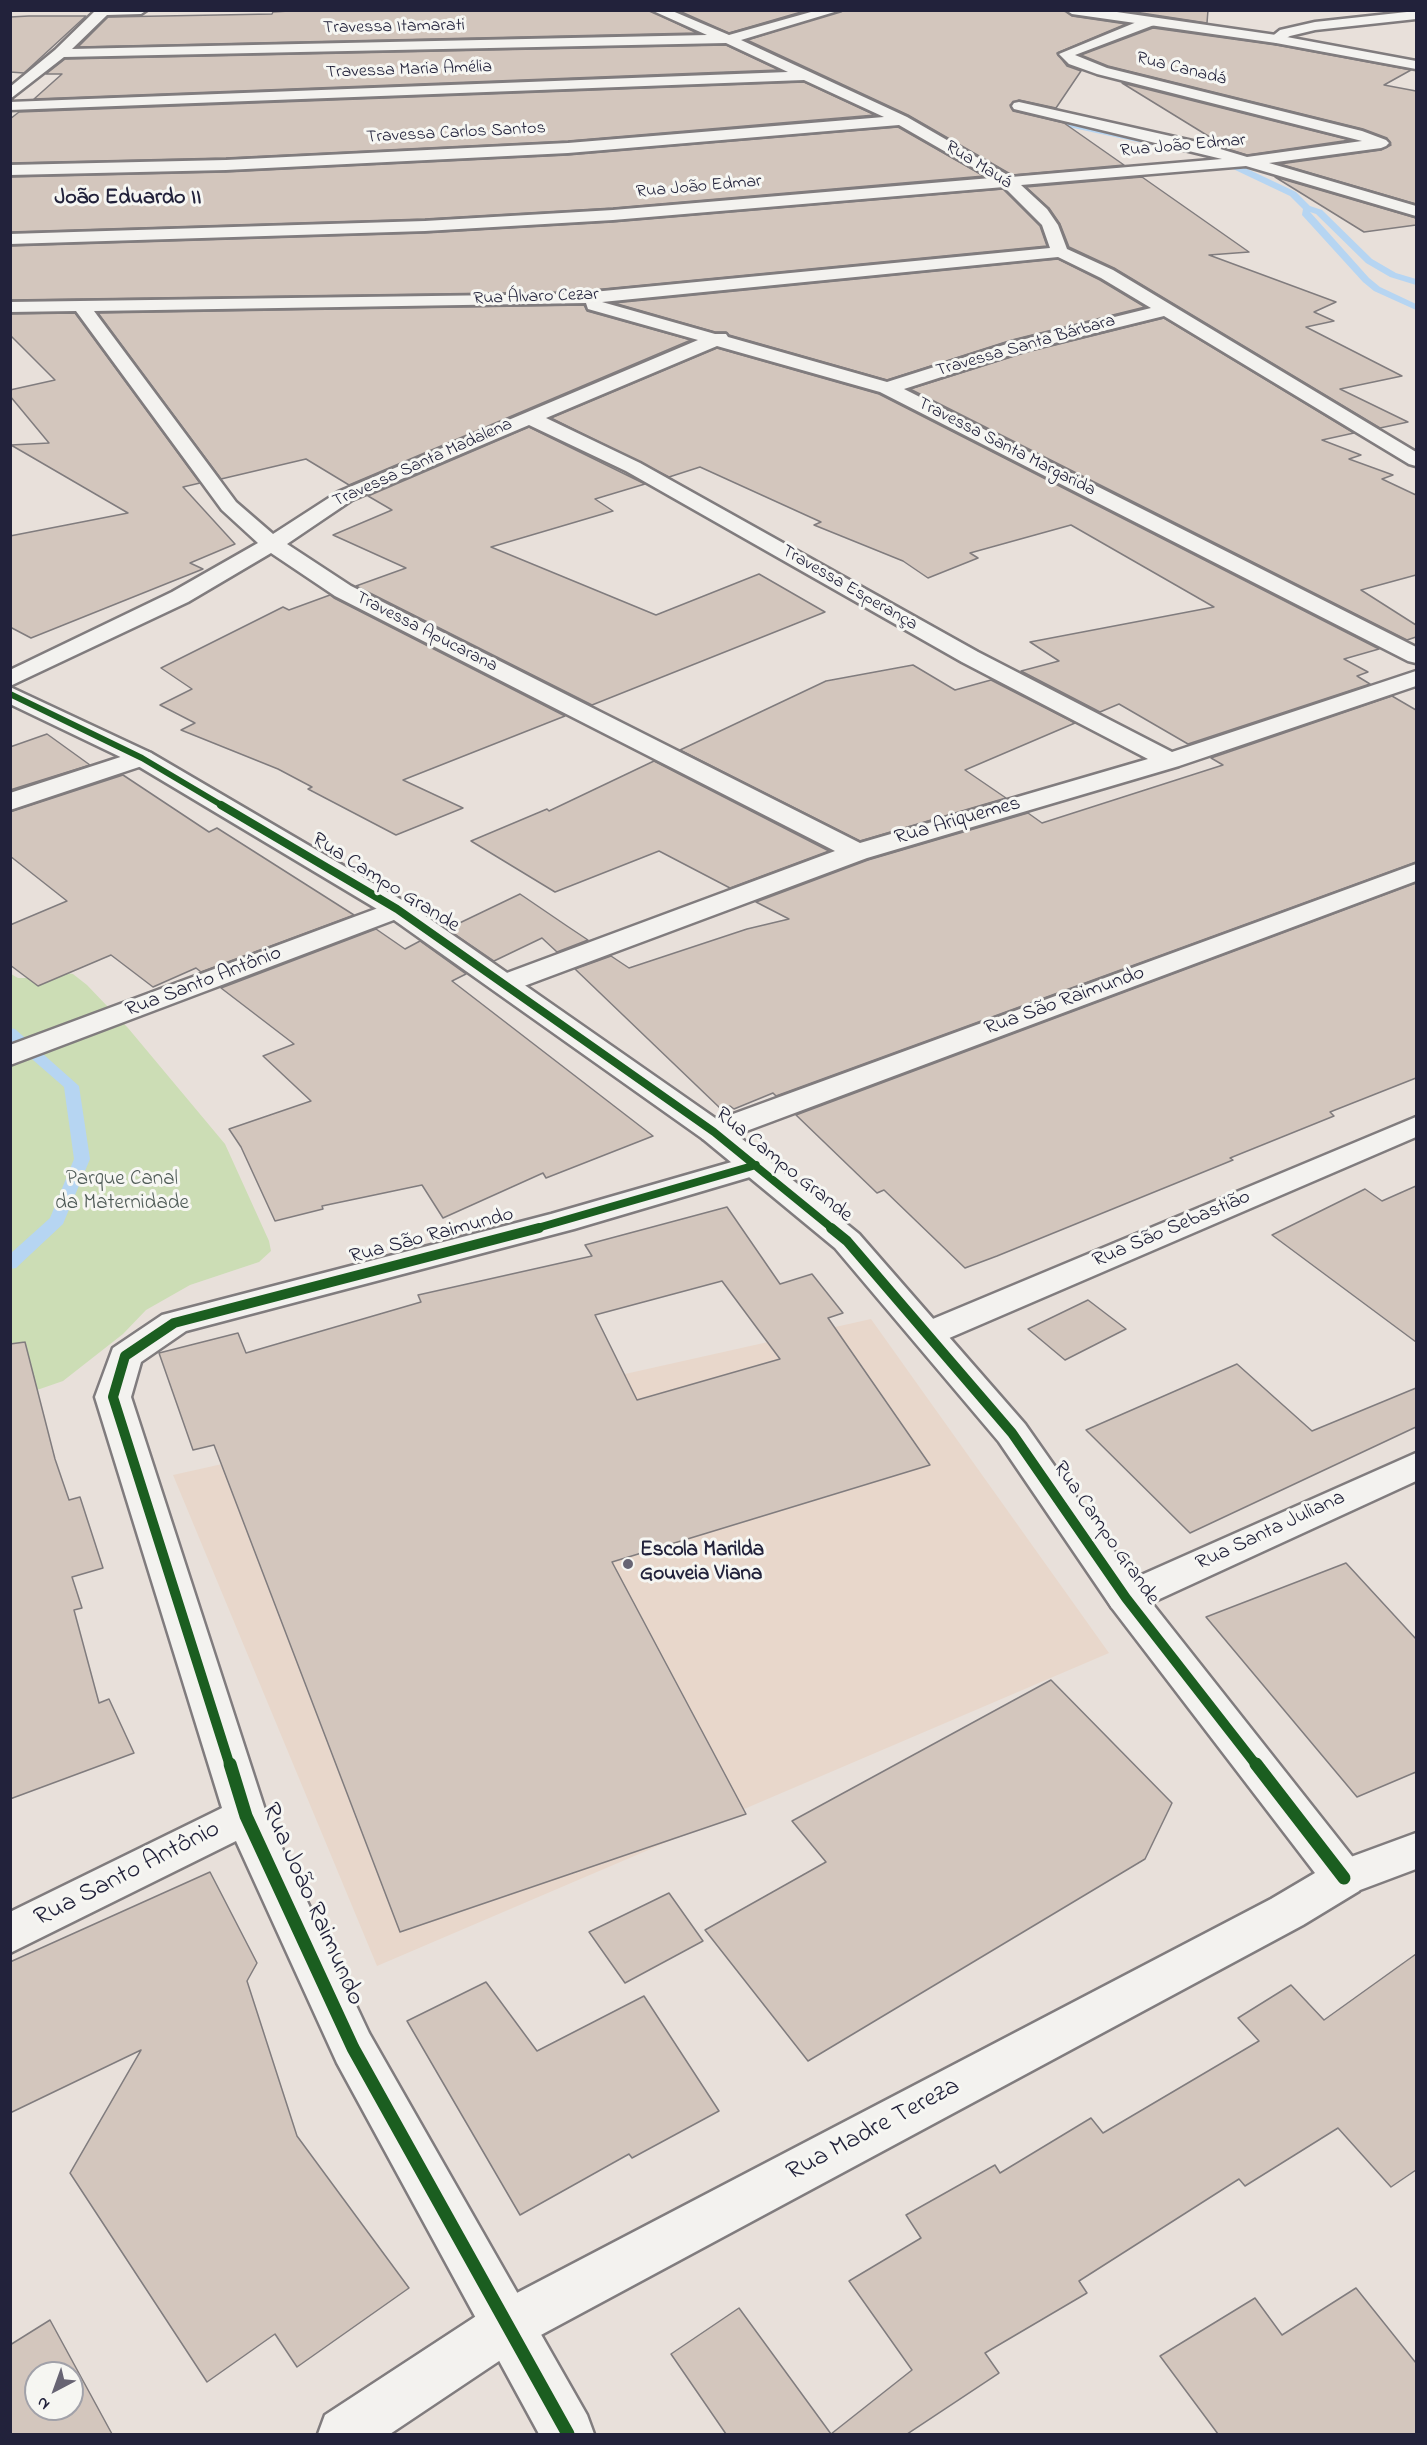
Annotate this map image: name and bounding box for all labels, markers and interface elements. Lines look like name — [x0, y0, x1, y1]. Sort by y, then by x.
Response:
street label: Travessa Itamarati — [323, 16, 465, 40]
street label: Rua Canadá — [1134, 48, 1228, 92]
street label: Travessa Maria Amélia — [325, 57, 493, 85]
street label: Travessa Carlos Santos — [366, 119, 546, 149]
street label: Rua João Edmar — [1119, 131, 1247, 163]
street label: Rua Mauá — [941, 137, 1015, 195]
street label: Rua João Edmar — [635, 172, 763, 204]
district label: João Eduardo II — [55, 186, 201, 212]
street label: Rua Álvaro Cezar — [473, 285, 599, 311]
street label: Travessa Santa Bárbara — [934, 311, 1118, 383]
street label: Travessa Santa Margarida — [913, 394, 1099, 502]
street label: Travessa Santa Madalena — [330, 415, 516, 513]
street label: Travessa Esperança — [777, 541, 921, 637]
street label: Travessa Apucarana — [351, 588, 501, 678]
street label: Rua Ariquemes — [892, 792, 1024, 852]
street label: Rua Campo Grande — [306, 828, 464, 940]
street label: Rua Santo Antônio — [123, 942, 285, 1024]
street label: Rua São Raimundo — [982, 961, 1148, 1043]
street label: Rua Campo Grande — [709, 1103, 857, 1229]
park label: Parque Canal da Maternidade — [55, 1168, 189, 1218]
street label: Rua São Sebastião — [1089, 1185, 1255, 1275]
street label: Rua São Raimundo — [347, 1203, 517, 1271]
street label: Rua Campo Grande — [1046, 1457, 1164, 1611]
street label: Rua Santa Juliana — [1192, 1486, 1350, 1578]
place label: Escola Marilda Gouveia Viana — [640, 1539, 764, 1589]
marker: Escola Marilda Gouveia Viana — [621, 1557, 635, 1571]
street label: Rua João Raimundo — [252, 1799, 370, 2011]
street label: Rua Santo Antônio — [30, 1815, 226, 1935]
street label: Rua Madre Tereza — [782, 2072, 966, 2190]
north arrow — [24, 2361, 84, 2421]
text: N — [32, 2390, 55, 2416]

